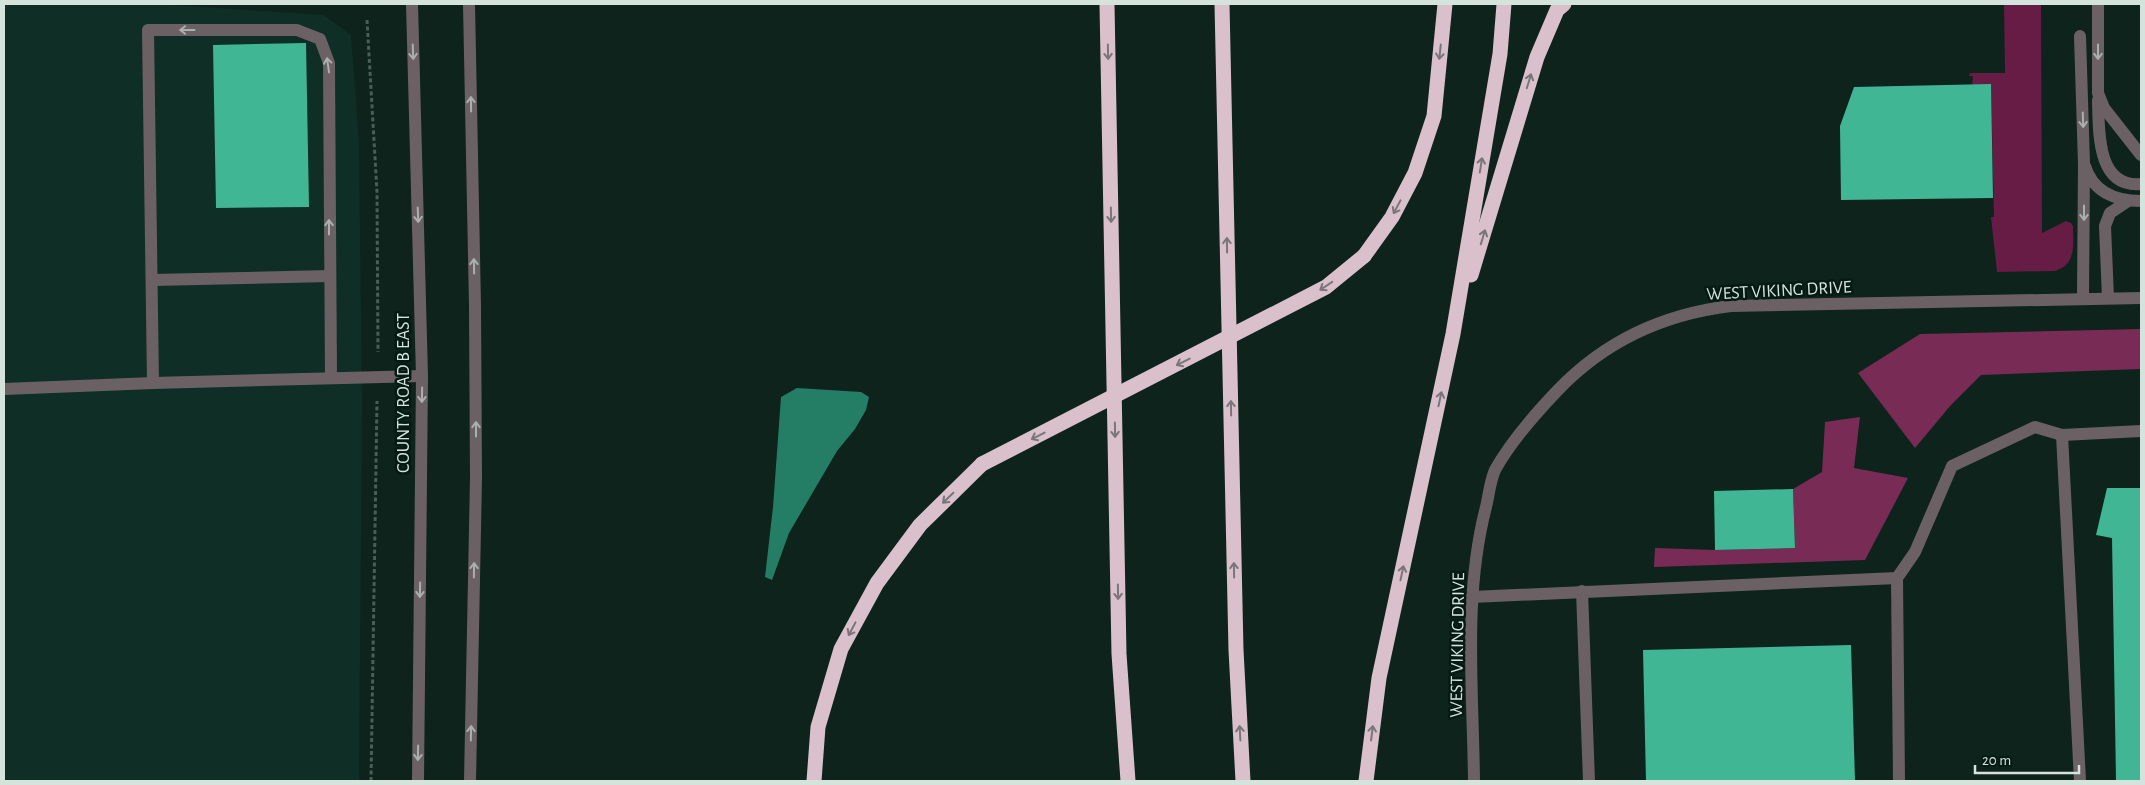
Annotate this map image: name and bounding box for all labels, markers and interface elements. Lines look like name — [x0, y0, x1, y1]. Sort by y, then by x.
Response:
one-way arrow — [179, 25, 196, 35]
one-way arrow — [409, 44, 418, 60]
one-way arrow — [1103, 44, 1112, 60]
one-way arrow — [1435, 44, 1445, 60]
one-way arrow — [2093, 44, 2103, 60]
one-way arrow — [323, 58, 333, 74]
one-way arrow — [1525, 74, 1535, 90]
one-way arrow — [466, 96, 476, 112]
one-way arrow — [2078, 111, 2087, 127]
one-way arrow — [1477, 157, 1487, 173]
one-way arrow — [1392, 199, 1401, 214]
one-way arrow — [2079, 204, 2089, 221]
one-way arrow — [413, 206, 423, 223]
one-way arrow — [1106, 207, 1115, 223]
one-way arrow — [324, 220, 334, 236]
one-way arrow — [1478, 229, 1488, 245]
one-way arrow — [1223, 238, 1232, 254]
one-way arrow — [469, 259, 479, 275]
street label: WEST VIKING DRIVE — [1706, 278, 1852, 304]
one-way arrow — [1320, 281, 1334, 291]
street label: COUNTY ROAD B EAST — [395, 313, 413, 473]
one-way arrow — [1176, 358, 1191, 367]
one-way arrow — [417, 386, 427, 403]
one-way arrow — [1435, 391, 1445, 407]
one-way arrow — [1226, 400, 1236, 416]
one-way arrow — [471, 421, 481, 438]
one-way arrow — [1110, 422, 1120, 438]
one-way arrow — [1031, 432, 1046, 441]
one-way arrow — [942, 492, 954, 504]
one-way arrow — [469, 562, 479, 578]
one-way arrow — [1229, 562, 1239, 578]
one-way arrow — [1398, 566, 1407, 582]
street label: WEST VIKING DRIVE — [1448, 572, 1468, 718]
one-way arrow — [415, 582, 425, 598]
one-way arrow — [1113, 584, 1123, 600]
one-way arrow — [847, 621, 857, 636]
one-way arrow — [466, 725, 476, 741]
one-way arrow — [1235, 725, 1245, 741]
one-way arrow — [1367, 725, 1377, 741]
scale bar — [1975, 742, 2079, 774]
one-way arrow — [413, 744, 423, 760]
text: 20 m — [1982, 753, 2011, 768]

